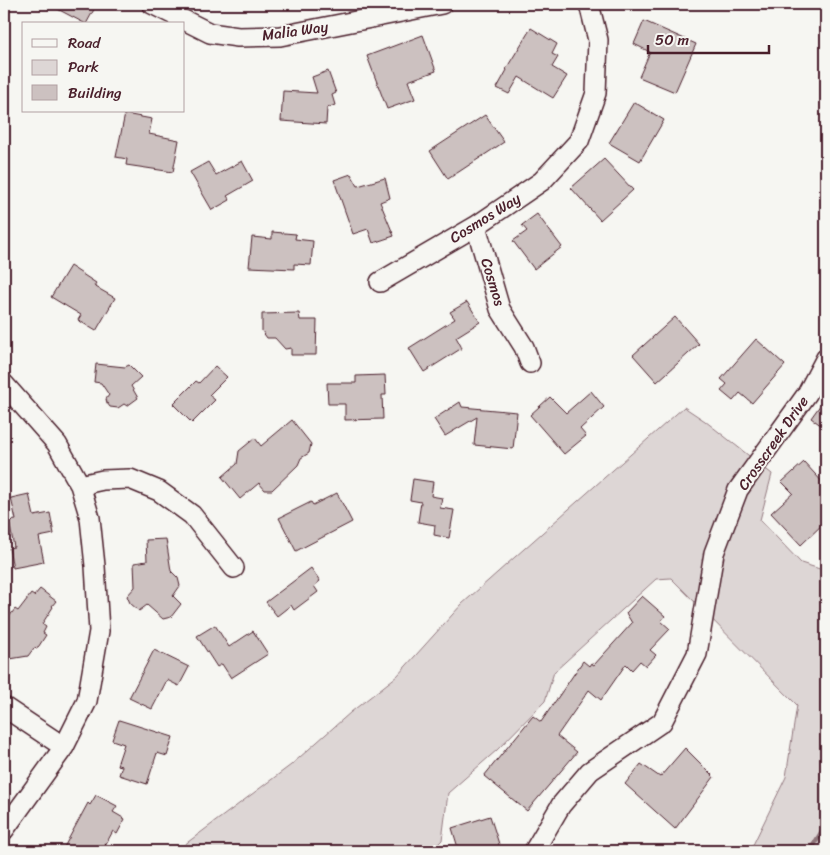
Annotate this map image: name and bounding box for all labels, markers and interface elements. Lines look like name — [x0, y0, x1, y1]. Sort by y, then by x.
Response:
street label: Malia Way — [260, 13, 330, 49]
legend — [22, 22, 185, 112]
scale bar — [648, 22, 769, 54]
text: 50 m — [655, 27, 690, 53]
text: Road — [68, 30, 101, 56]
text: Park — [68, 54, 99, 80]
text: Building — [68, 80, 122, 106]
street label: Cosmos Way — [444, 186, 526, 250]
street label: Cosmos — [473, 255, 513, 310]
street label: Crosscreek Drive — [731, 390, 816, 496]

